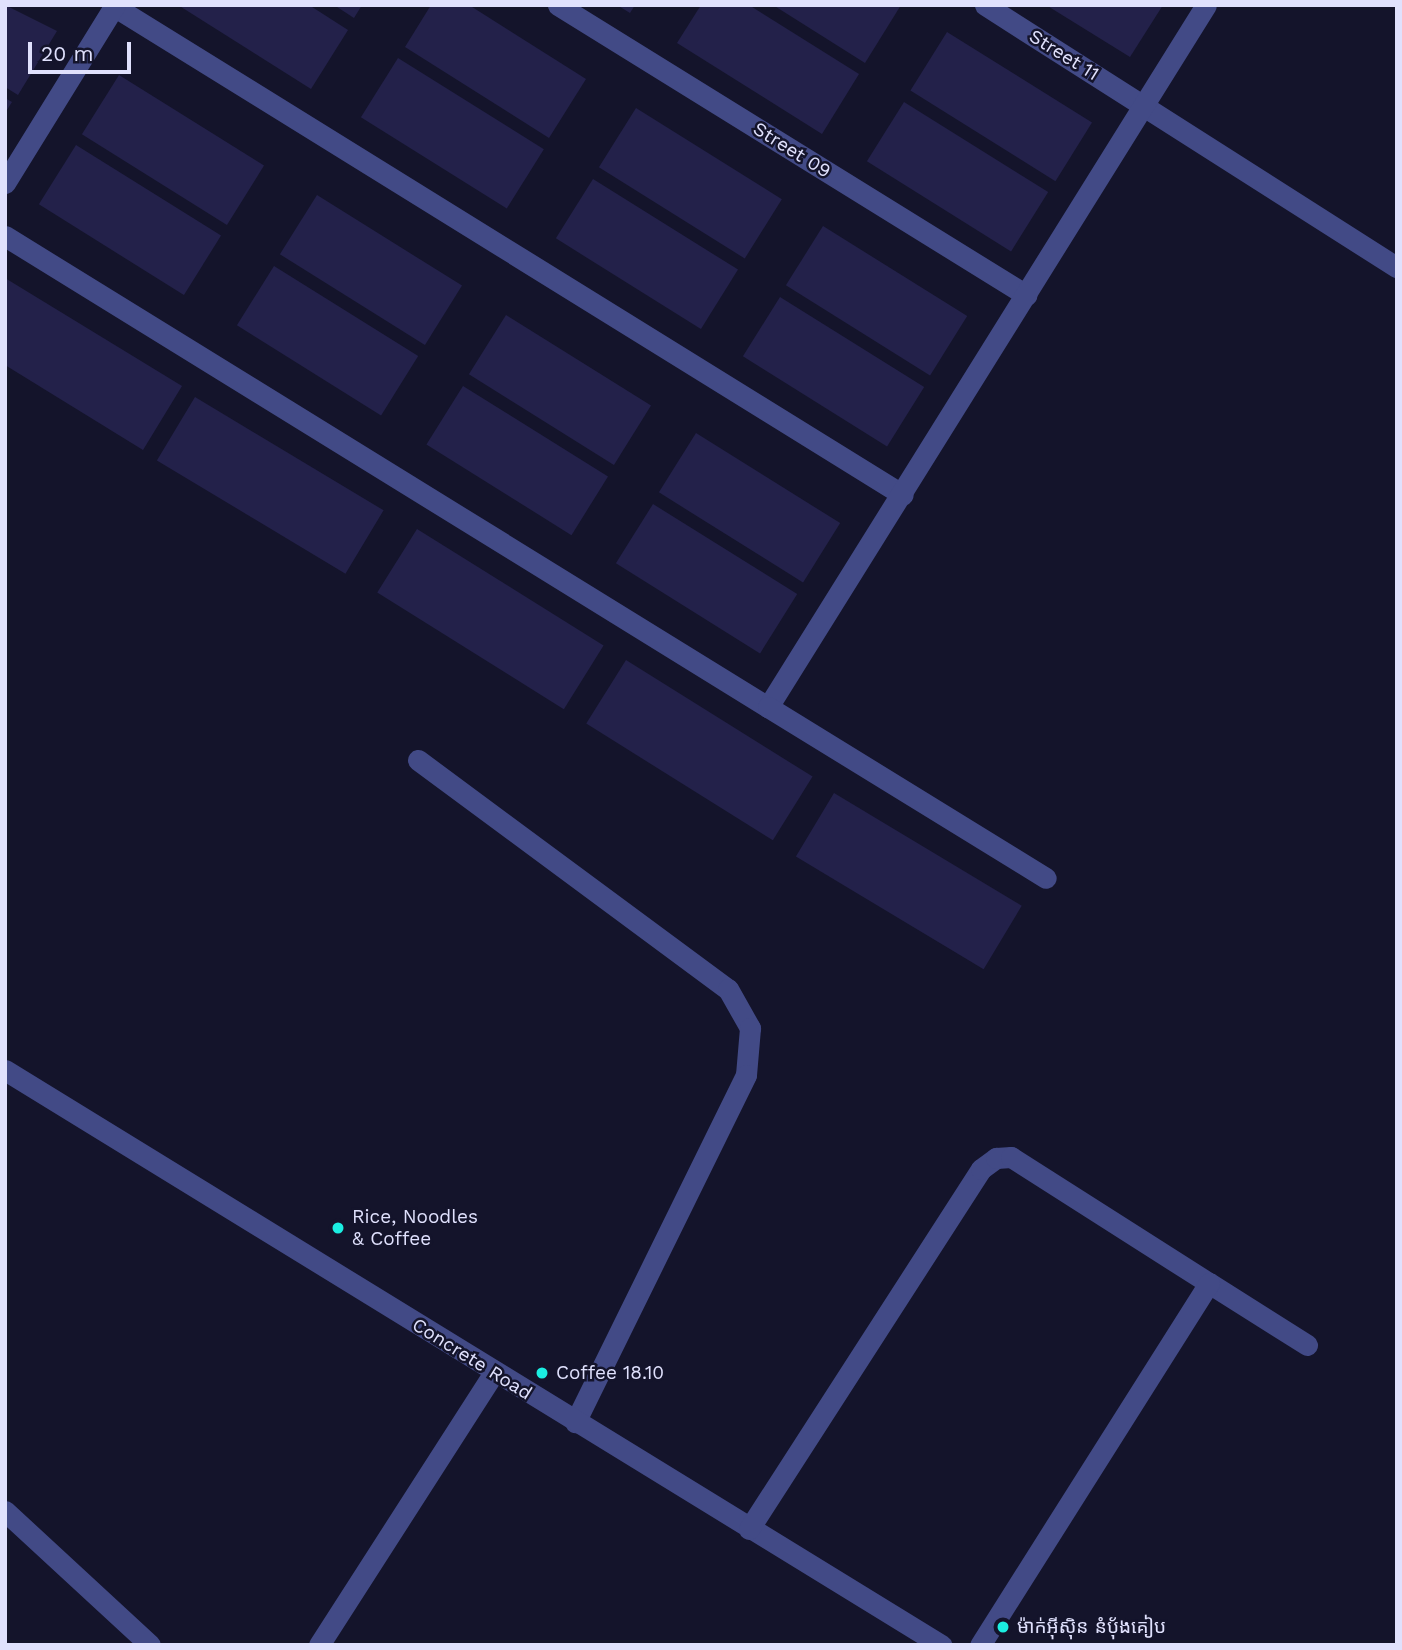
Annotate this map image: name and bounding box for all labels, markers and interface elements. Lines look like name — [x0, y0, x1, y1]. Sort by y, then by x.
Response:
street label: Street 11 — [1025, 25, 1103, 85]
scale bar — [32, 28, 135, 72]
text: 20 m — [41, 41, 93, 66]
street label: Street 09 — [749, 117, 835, 183]
place label: Rice, Noodles & Coffee — [352, 1206, 478, 1250]
marker: Rice, Noodles & Coffee — [330, 1220, 346, 1236]
street label: Concrete Road — [408, 1313, 536, 1405]
place label: Coffee 18.10 — [556, 1362, 664, 1384]
marker: Coffee 18.10 — [534, 1365, 550, 1381]
place label: ម៉ាក់អ៊ីស៊ិន នំប៉័ងគៀប — [1017, 1616, 1166, 1638]
marker: ម៉ាក់អ៊ីស៊ិន នំប៉័ងគៀប — [995, 1619, 1011, 1635]

